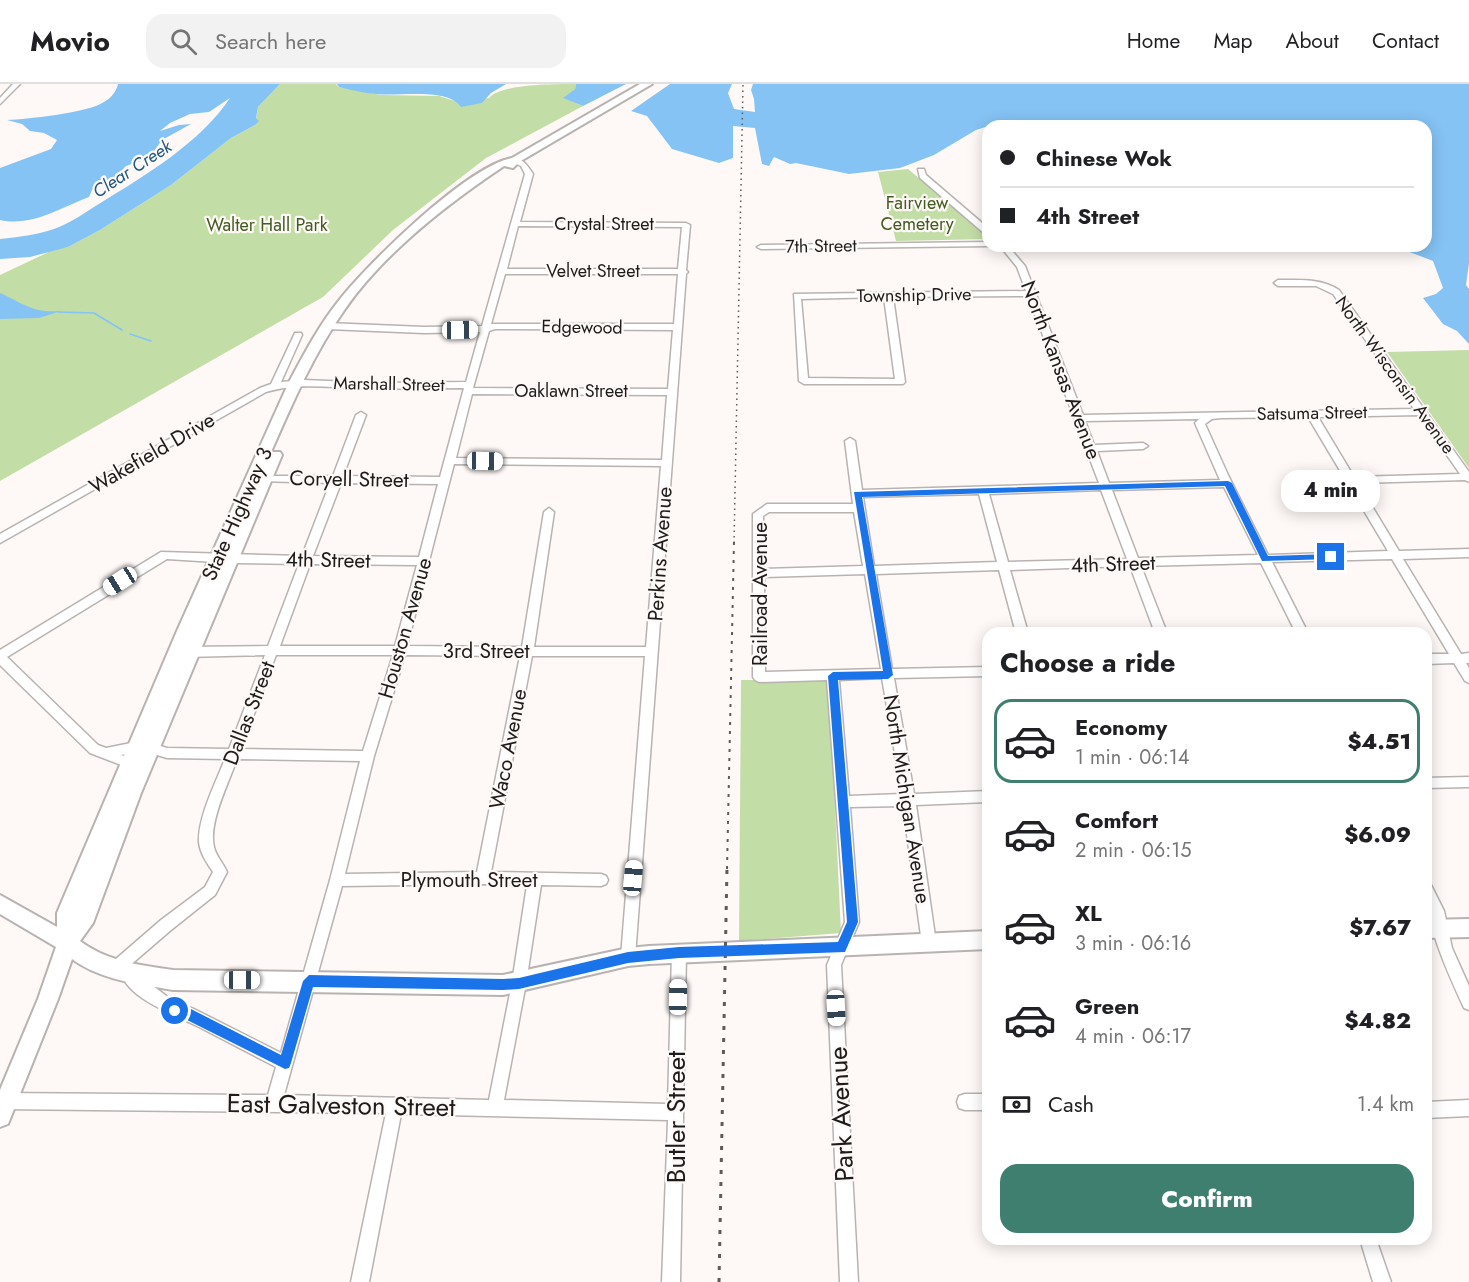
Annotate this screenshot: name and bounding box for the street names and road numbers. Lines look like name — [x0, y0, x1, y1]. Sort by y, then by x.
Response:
street label: Crystal Street — [554, 211, 655, 237]
street label: 7th Street — [785, 232, 858, 260]
street label: Velvet Street — [546, 258, 640, 284]
street label: North Kansas Avenue — [1013, 276, 1109, 464]
street label: Township Drive — [856, 281, 972, 309]
street label: North Wisconsin Avenue — [1329, 291, 1461, 459]
street label: Edgewood — [541, 313, 623, 341]
street label: Marshall Street — [333, 370, 446, 398]
street label: Oaklawn Street — [514, 378, 628, 404]
street label: Satsuma Street — [1256, 399, 1368, 427]
street label: Wakefield Drive — [84, 405, 221, 501]
street label: State Highway 3 — [194, 442, 280, 586]
street label: Coryell Street — [289, 463, 409, 495]
street label: Perkins Avenue — [640, 486, 680, 622]
street label: Railroad Avenue — [745, 522, 775, 666]
street label: 4th Street — [285, 544, 371, 576]
street label: 4th Street — [1070, 548, 1156, 580]
street label: Houston Avenue — [371, 554, 439, 702]
street label: 3rd Street — [442, 636, 530, 666]
street label: Dallas Street — [215, 657, 283, 769]
street label: Waco Avenue — [482, 686, 534, 812]
street label: North Michigan Avenue — [876, 692, 938, 906]
street label: Plymouth Street — [401, 865, 537, 895]
street label: Park Avenue — [818, 1046, 864, 1182]
street label: Butler Street — [657, 1050, 695, 1183]
street label: East Galveston Street — [226, 1084, 456, 1126]

